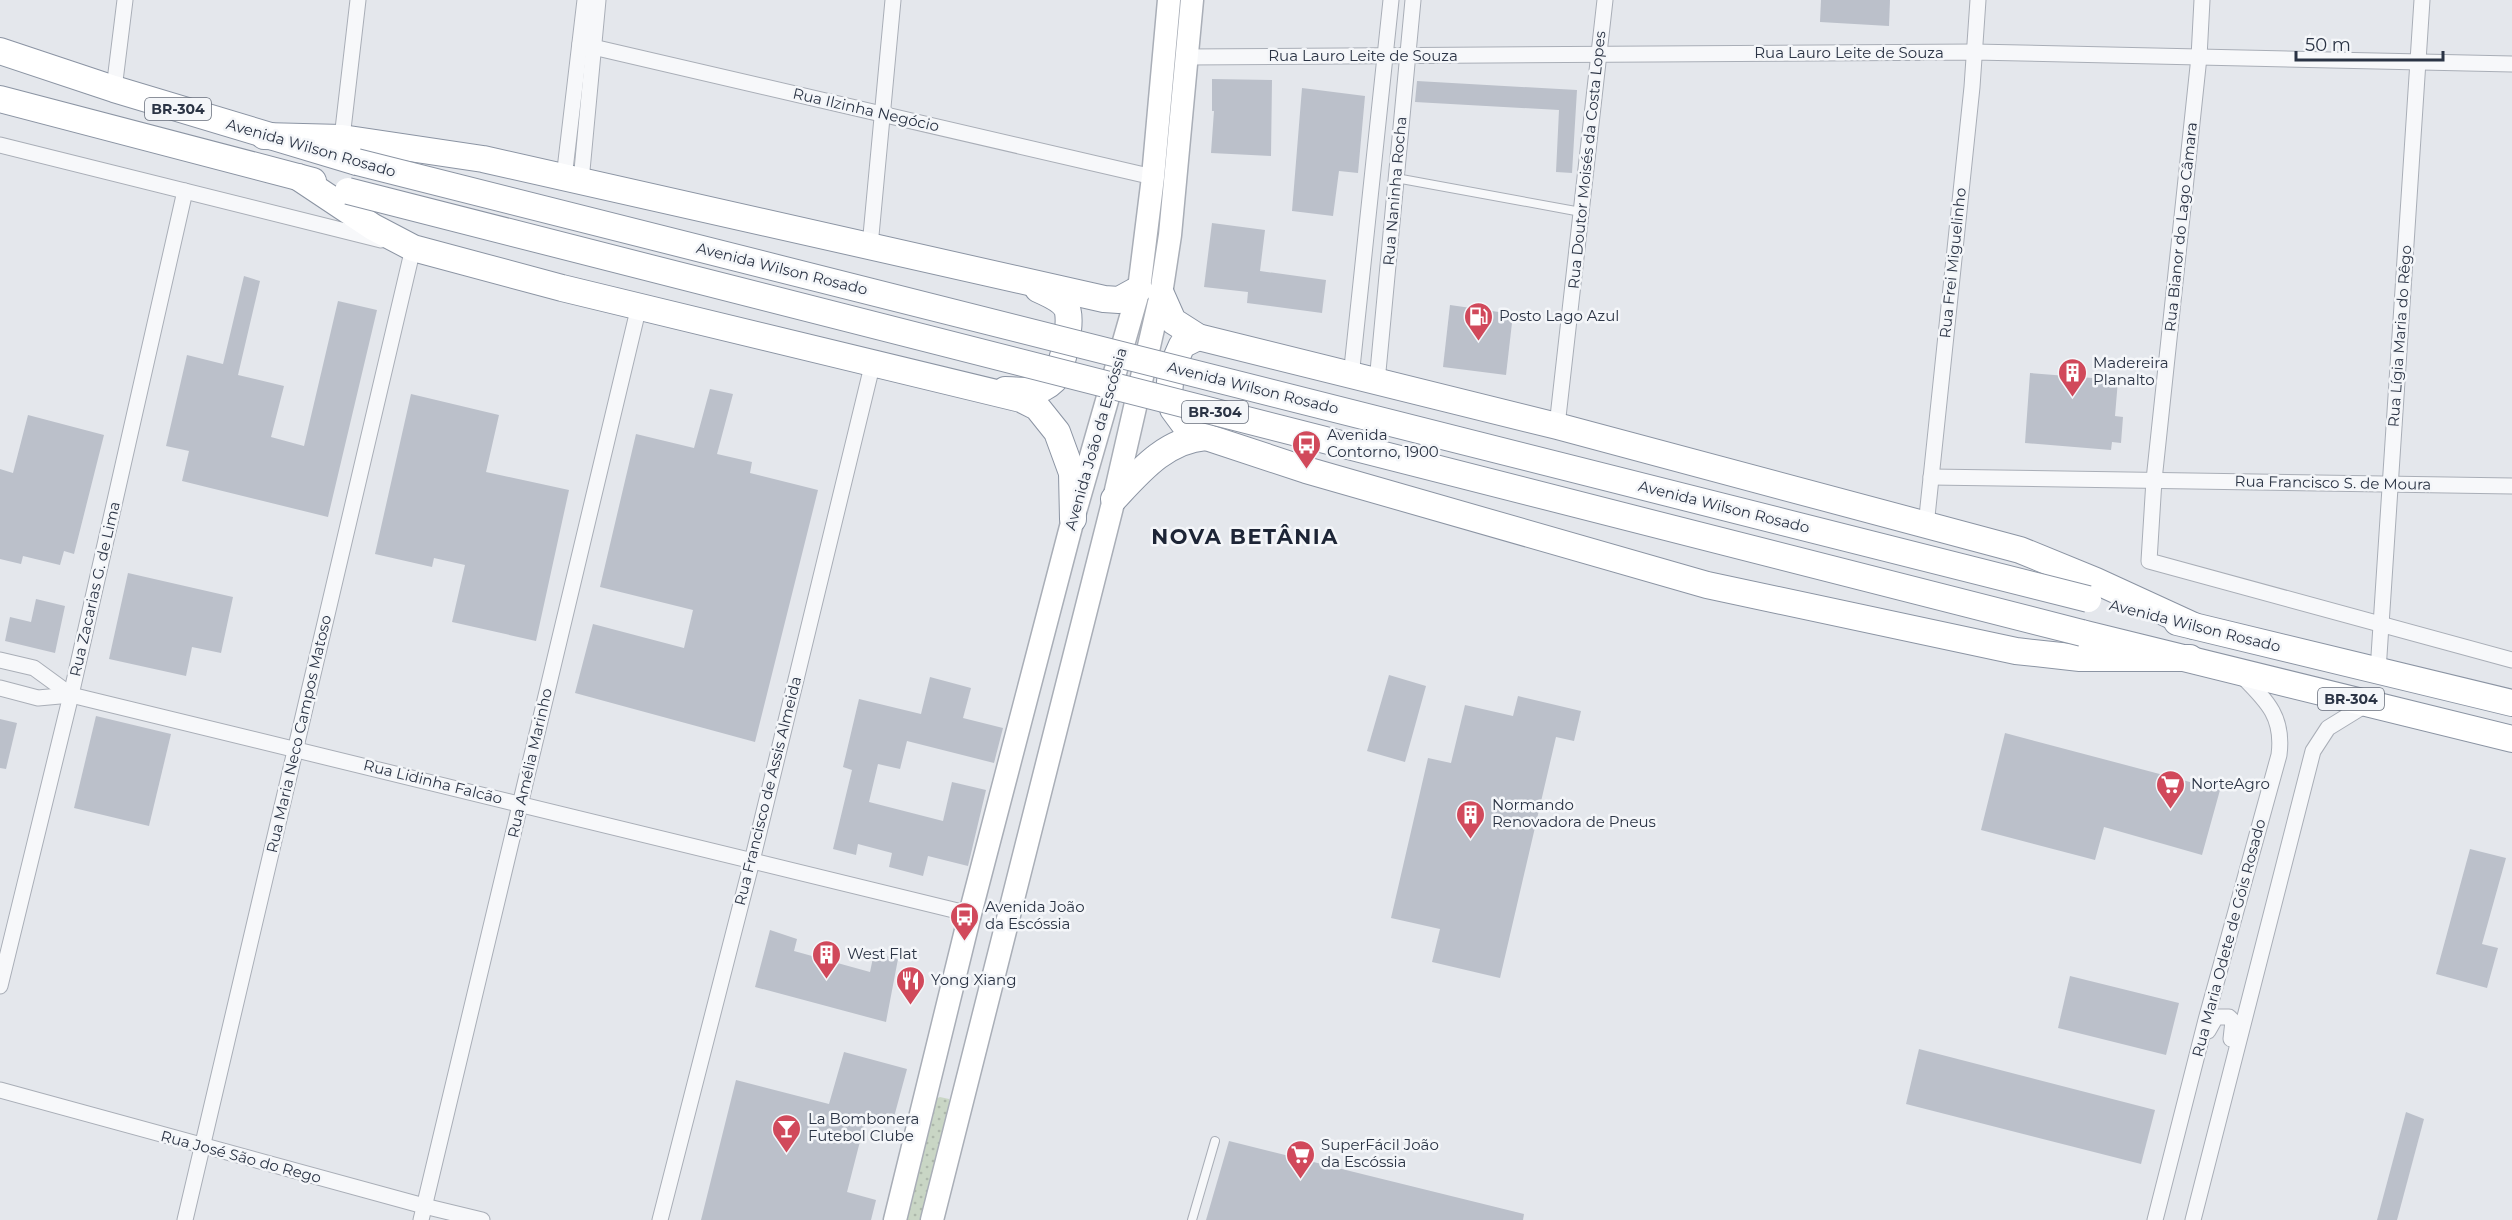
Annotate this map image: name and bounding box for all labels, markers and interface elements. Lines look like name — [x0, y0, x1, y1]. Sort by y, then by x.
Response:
scale bar — [2296, 24, 2443, 62]
street label: Rua Doutor Moisés da Costa Lopes — [1563, 30, 1610, 290]
text: 50 m — [2305, 34, 2351, 56]
street label: Rua Lauro Leite de Souza — [1754, 43, 1944, 62]
street label: Rua Lauro Leite de Souza — [1268, 46, 1458, 65]
street label: Rua Ilzinha Negócio — [791, 83, 941, 136]
road number: BR-304 — [145, 98, 211, 120]
street label: Avenida Wilson Rosado — [224, 114, 398, 181]
street label: Rua Naninha Rocha — [1379, 116, 1410, 266]
street label: Rua Bianor do Lago Câmara — [2160, 121, 2201, 333]
street label: Rua Frei Miguelinho — [1935, 187, 1970, 339]
street label: Avenida Wilson Rosado — [695, 238, 870, 299]
street label: Rua Lígia Maria do Rêgo — [2384, 244, 2415, 428]
fuel station icon: Posto Lago Azul — [1462, 300, 1494, 342]
place label: Posto Lago Azul — [1499, 306, 1619, 325]
street label: Avenida João da Escóssia — [1060, 345, 1131, 532]
place label: Madereira Planalto — [2093, 353, 2169, 389]
building icon: Madereira Planalto — [2056, 356, 2088, 398]
street label: Avenida Wilson Rosado — [1166, 357, 1341, 418]
road number: BR-304 — [1182, 401, 1248, 423]
place label: Avenida Contorno, 1900 — [1327, 425, 1439, 461]
bus stop icon: Avenida Contorno, 1900 — [1290, 428, 1322, 470]
street label: Rua Francisco S. de Moura — [2235, 471, 2431, 494]
street label: Avenida Wilson Rosado — [1637, 476, 1812, 537]
street label: Rua Zacarias G. de Lima — [65, 499, 124, 678]
district label: NOVA BETÂNIA — [1151, 524, 1339, 549]
street label: Avenida Wilson Rosado — [2108, 595, 2283, 656]
street label: Rua Maria Neco Campos Matoso — [262, 613, 335, 855]
street label: Rua Francisco de Assis Almeida — [730, 674, 805, 907]
street label: Rua Amélia Marinho — [503, 686, 556, 840]
road number: BR-304 — [2318, 688, 2384, 710]
street label: Rua Lidinha Falcão — [362, 755, 505, 808]
supermarket icon: NorteAgro — [2154, 768, 2186, 810]
place label: NorteAgro — [2191, 774, 2270, 793]
place label: Normando Renovadora de Pneus — [1492, 795, 1656, 831]
building icon: Normando Renovadora de Pneus — [1455, 798, 1487, 840]
street label: Rua Maria Odete de Góis Rosado — [2188, 817, 2269, 1059]
place label: Avenida João da Escóssia — [985, 897, 1085, 933]
bus stop icon: Avenida João da Escóssia — [948, 900, 980, 942]
building icon: West Flat — [810, 938, 842, 980]
place label: West Flat — [847, 944, 918, 963]
restaurant icon: Yong Xiang — [894, 964, 926, 1006]
place label: Yong Xiang — [931, 970, 1017, 989]
place label: La Bombonera Futebol Clube — [808, 1109, 919, 1145]
bar icon: La Bombonera Futebol Clube — [771, 1112, 803, 1154]
street label: Rua José São do Rego — [159, 1126, 323, 1187]
place label: SuperFácil João da Escóssia — [1321, 1135, 1439, 1171]
supermarket icon: SuperFácil João da Escóssia — [1284, 1138, 1316, 1180]

